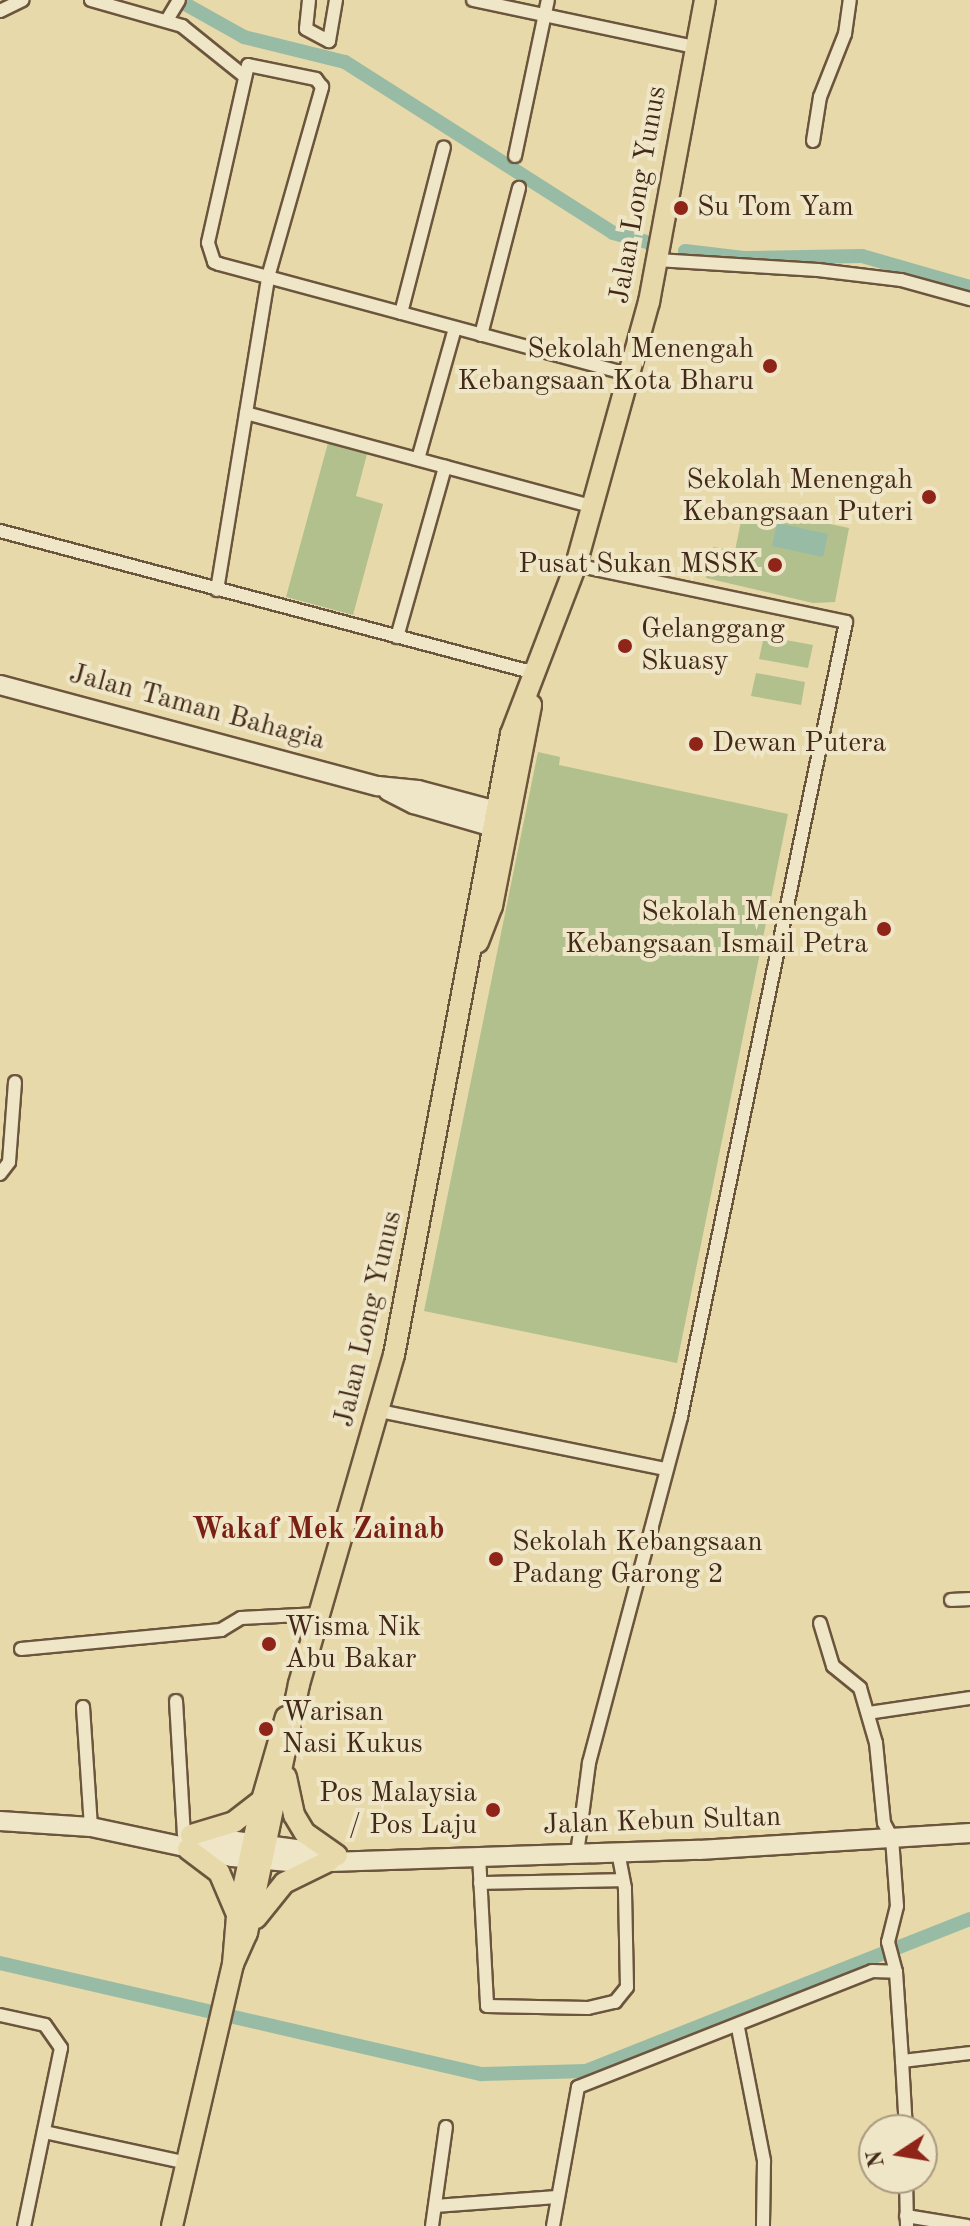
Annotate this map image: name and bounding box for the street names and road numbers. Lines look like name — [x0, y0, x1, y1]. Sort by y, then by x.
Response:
street label: Jalan Long Yunus — [603, 83, 675, 307]
street label: Jalan Taman Bahagia — [65, 658, 329, 758]
street label: Jalan Long Yunus — [328, 1208, 410, 1430]
street label: Jalan Kebun Sultan — [542, 1801, 782, 1843]

